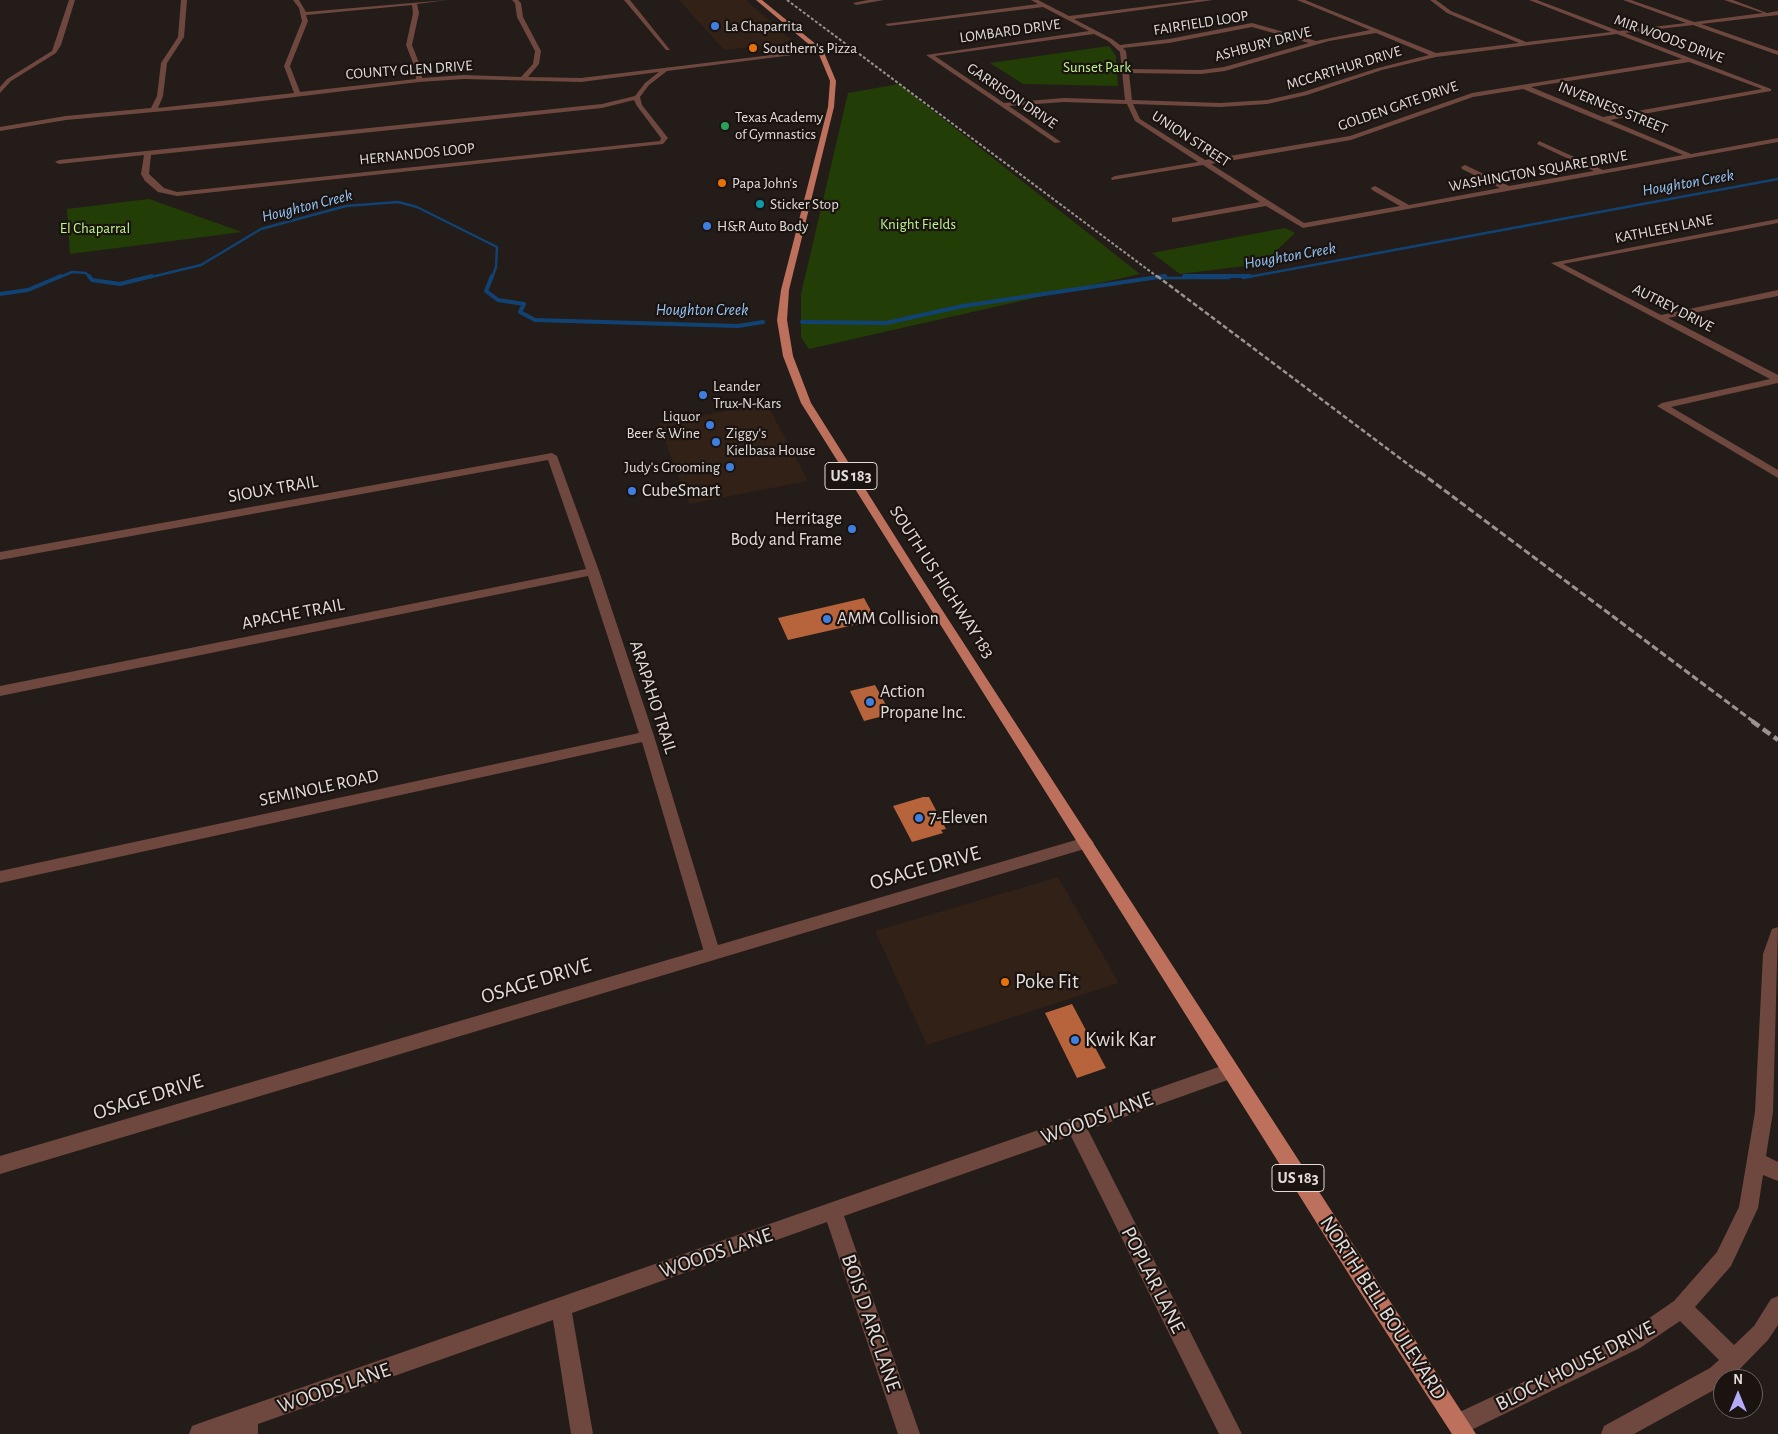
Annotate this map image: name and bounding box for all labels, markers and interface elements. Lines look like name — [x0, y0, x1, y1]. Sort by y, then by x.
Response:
street label: FAIRFIELD LOOP — [1152, 7, 1250, 39]
street label: MIR WOODS DRIVE — [1612, 11, 1726, 67]
street label: LOMBARD DRIVE — [958, 15, 1062, 47]
place label: La Chaparrita — [725, 17, 803, 35]
marker: La Chaparrita — [709, 20, 721, 32]
street label: ASHBURY DRIVE — [1213, 22, 1313, 66]
place label: Southern's Pizza — [763, 39, 857, 57]
marker: Southern's Pizza — [747, 42, 759, 54]
street label: MCCARTHUR DRIVE — [1284, 42, 1404, 94]
street label: COUNTY GLEN DRIVE — [345, 57, 473, 83]
park label: Sunset Park — [1063, 58, 1131, 76]
street label: GARRISON DRIVE — [963, 59, 1061, 133]
street label: GOLDEN GATE DRIVE — [1336, 77, 1460, 135]
street label: INVERNESS STREET — [1556, 78, 1670, 138]
street label: UNION STREET — [1148, 107, 1234, 171]
place label: Texas Academy of Gymnastics — [735, 108, 823, 143]
marker: Texas Academy of Gymnastics — [719, 120, 731, 132]
street label: HERNANDOS LOOP — [358, 139, 476, 169]
street label: WASHINGTON SQUARE DRIVE — [1447, 146, 1629, 196]
water label: Houghton Creek — [1641, 166, 1735, 200]
place label: Papa John's — [732, 174, 798, 192]
marker: Papa John's — [716, 177, 728, 189]
water label: Houghton Creek — [260, 185, 354, 227]
place label: Sticker Stop — [770, 195, 839, 213]
marker: Sticker Stop — [754, 198, 766, 210]
street label: KATHLEEN LANE — [1613, 211, 1715, 247]
park label: Knight Fields — [880, 215, 956, 233]
place label: H&R Auto Body — [717, 217, 808, 235]
park label: El Chaparral — [60, 219, 130, 237]
marker: H&R Auto Body — [701, 220, 713, 232]
water label: Houghton Creek — [1243, 239, 1337, 273]
street label: AUTREY DRIVE — [1629, 280, 1717, 336]
water label: Houghton Creek — [656, 300, 748, 320]
place label: Leander Trux-N-Kars — [713, 377, 781, 412]
marker: Leander Trux-N-Kars — [697, 389, 709, 401]
place label: Liquor Beer & Wine — [626, 407, 700, 442]
marker: Liquor Beer & Wine — [704, 419, 716, 431]
place label: Ziggy's Kielbasa House — [726, 424, 815, 459]
marker: Ziggy's Kielbasa House — [710, 436, 722, 448]
place label: Judy's Grooming — [624, 458, 720, 476]
marker: Judy's Grooming — [724, 461, 736, 473]
road number: US 183 — [825, 462, 877, 490]
street label: SIOUX TRAIL — [226, 470, 320, 508]
place label: CubeSmart — [642, 480, 720, 502]
marker: CubeSmart — [626, 485, 638, 497]
street label: SOUTH US HIGHWAY 183 — [885, 502, 999, 662]
place label: Herritage Body and Frame — [730, 508, 842, 550]
marker: Herritage Body and Frame — [846, 523, 858, 535]
street label: APACHE TRAIL — [240, 593, 346, 635]
place label: AMM Collision — [837, 608, 939, 630]
marker: AMM Collision — [821, 613, 833, 625]
street label: ARAPAHO TRAIL — [625, 638, 681, 756]
place label: Action Propane Inc. — [880, 681, 966, 724]
marker: Action Propane Inc. — [864, 696, 876, 708]
street label: SEMINOLE ROAD — [257, 765, 381, 811]
place label: 7-Eleven — [929, 807, 988, 829]
marker: 7-Eleven — [913, 812, 925, 824]
street label: OSAGE DRIVE — [867, 840, 983, 896]
street label: OSAGE DRIVE — [478, 952, 594, 1010]
place label: Poke Fit — [1015, 969, 1079, 995]
marker: Poke Fit — [999, 976, 1011, 988]
place label: Kwik Kar — [1085, 1027, 1156, 1053]
marker: Kwik Kar — [1069, 1034, 1081, 1046]
street label: OSAGE DRIVE — [90, 1068, 206, 1126]
street label: WOODS LANE — [1038, 1086, 1156, 1150]
road number: US 183 — [1272, 1164, 1324, 1192]
street label: NORTH BELL BOULEVARD — [1314, 1211, 1452, 1405]
street label: WOODS LANE — [656, 1222, 776, 1284]
street label: POPLAR LANE — [1115, 1222, 1191, 1338]
street label: BOIS D ARC LANE — [836, 1251, 906, 1395]
street label: BLOCK HOUSE DRIVE — [1491, 1315, 1659, 1417]
street label: WOODS LANE — [274, 1357, 394, 1419]
north arrow — [1713, 1369, 1763, 1419]
text: N — [1733, 1373, 1743, 1387]

